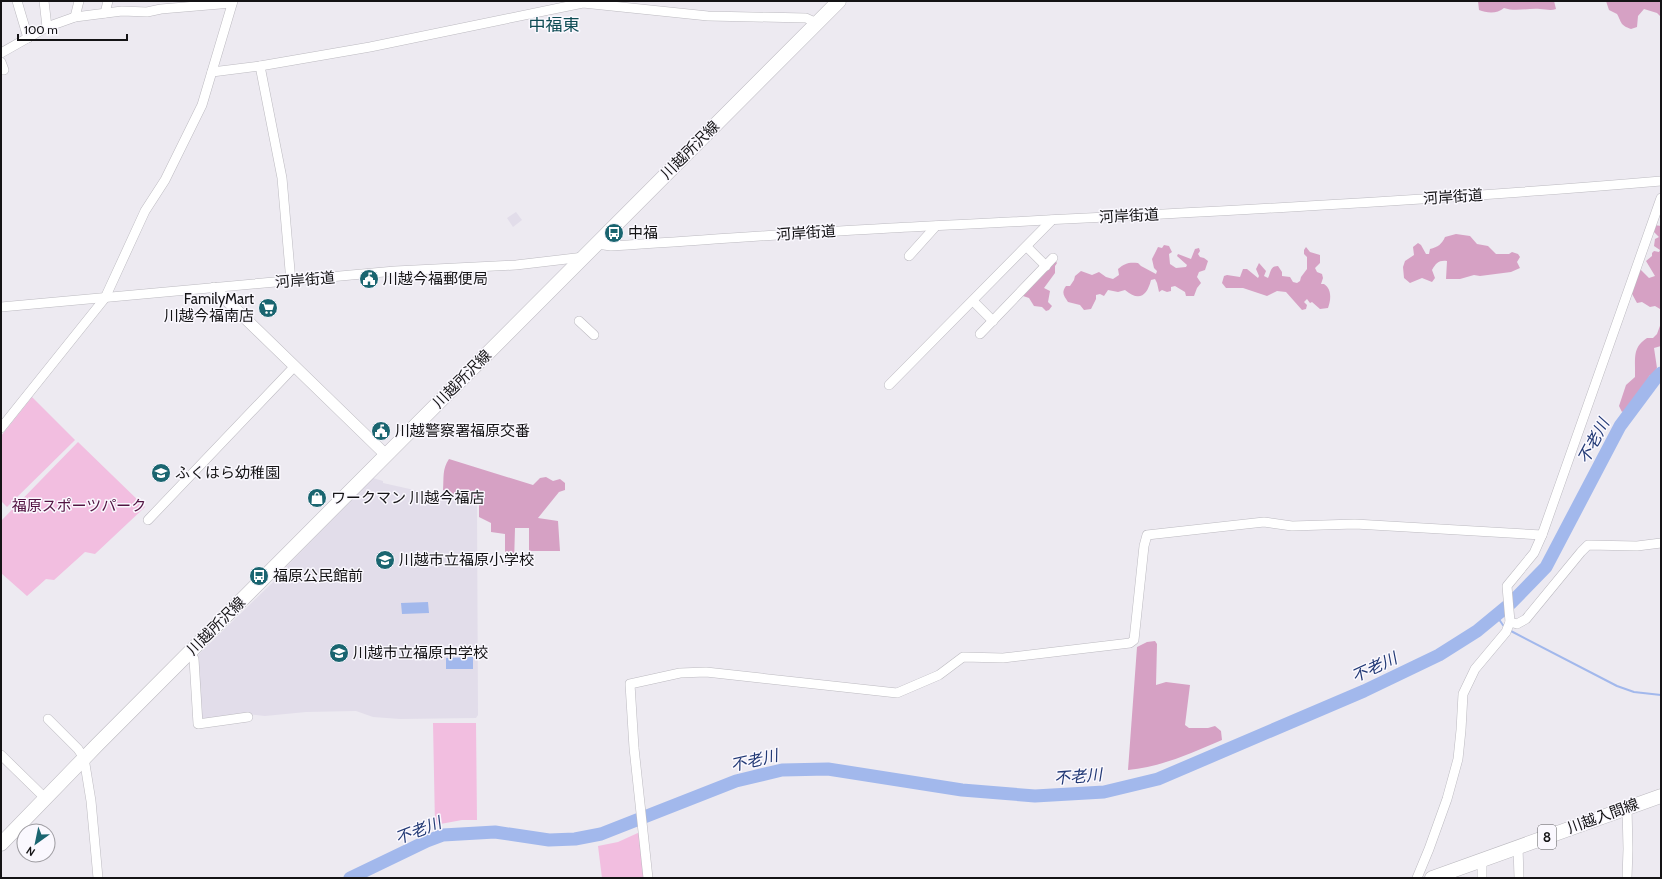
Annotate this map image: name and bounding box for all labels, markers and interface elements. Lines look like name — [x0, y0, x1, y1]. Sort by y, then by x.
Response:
district label: 中福東 — [529, 15, 580, 35]
scale bar — [18, 16, 127, 42]
text: 100 m — [24, 22, 58, 37]
street label: 川越所沢線 — [657, 117, 723, 183]
street label: 河岸街道 — [1422, 186, 1484, 208]
street label: 河岸街道 — [1099, 205, 1159, 227]
bus stop icon: 中福 — [603, 222, 625, 244]
street label: 河岸街道 — [775, 222, 837, 244]
place label: 中福 — [628, 224, 658, 242]
street label: 河岸街道 — [274, 268, 336, 292]
public building icon: 川越今福郵便局 — [358, 268, 380, 290]
place label: 川越今福郵便局 — [383, 270, 488, 288]
place label: FamilyMart 川越今福南店 — [164, 290, 254, 325]
supermarket icon: FamilyMart 川越今福南店 — [257, 297, 279, 319]
street label: 川越所沢線 — [429, 346, 495, 412]
water label: 不老川 — [1574, 414, 1614, 467]
public building icon: 川越警察署福原交番 — [370, 420, 392, 442]
place label: 川越警察署福原交番 — [395, 422, 530, 440]
school or university icon: ふくはら幼稚園 — [150, 462, 172, 484]
place label: ふくはら幼稚園 — [175, 464, 280, 482]
shop icon: ワークマン 川越今福店 — [306, 487, 328, 509]
place label: ワークマン 川越今福店 — [331, 489, 484, 507]
park label: 福原スポーツパーク — [12, 497, 146, 515]
school or university icon: 川越市立福原小学校 — [374, 549, 396, 571]
place label: 川越市立福原小学校 — [399, 551, 534, 569]
bus stop icon: 福原公民館前 — [248, 565, 270, 587]
place label: 福原公民館前 — [273, 567, 363, 585]
street label: 川越所沢線 — [183, 593, 249, 659]
school or university icon: 川越市立福原中学校 — [328, 642, 350, 664]
place label: 川越市立福原中学校 — [353, 644, 488, 662]
water label: 不老川 — [1348, 648, 1402, 686]
water label: 不老川 — [729, 745, 782, 775]
water label: 不老川 — [1053, 765, 1105, 788]
street label: 川越入間線 — [1565, 795, 1641, 837]
water label: 不老川 — [392, 812, 446, 848]
north arrow — [16, 823, 56, 863]
road number: 8 — [1538, 825, 1556, 849]
text: N — [23, 843, 38, 859]

